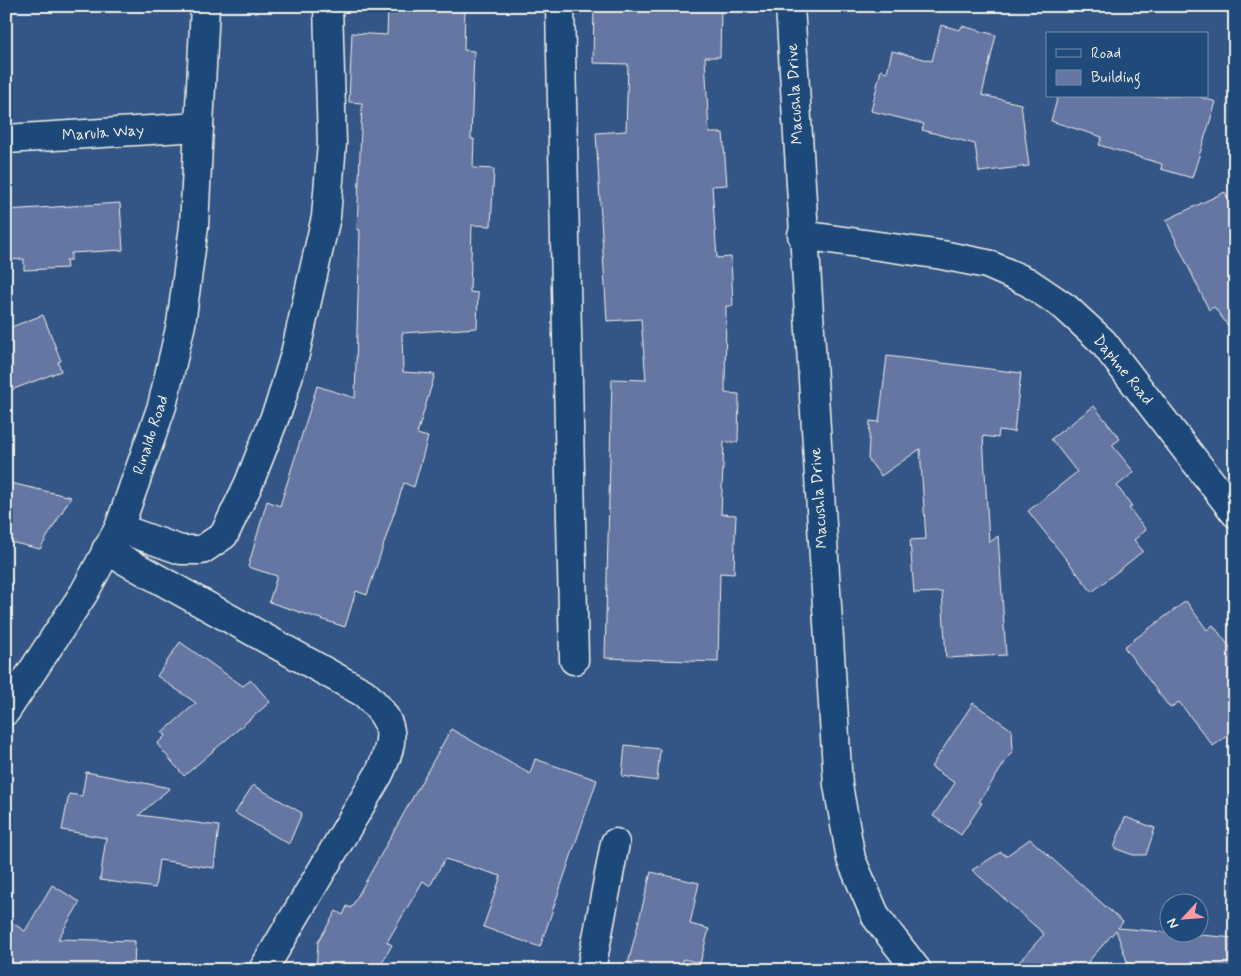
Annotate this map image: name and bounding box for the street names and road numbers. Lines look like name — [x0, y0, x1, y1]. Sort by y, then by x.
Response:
street label: Macushla Drive — [782, 42, 808, 145]
street label: Marula Way — [61, 120, 145, 146]
street label: Daphne Road — [1088, 330, 1158, 410]
street label: Rinaldo Road — [128, 393, 174, 477]
street label: Macushla Drive — [805, 446, 833, 549]

